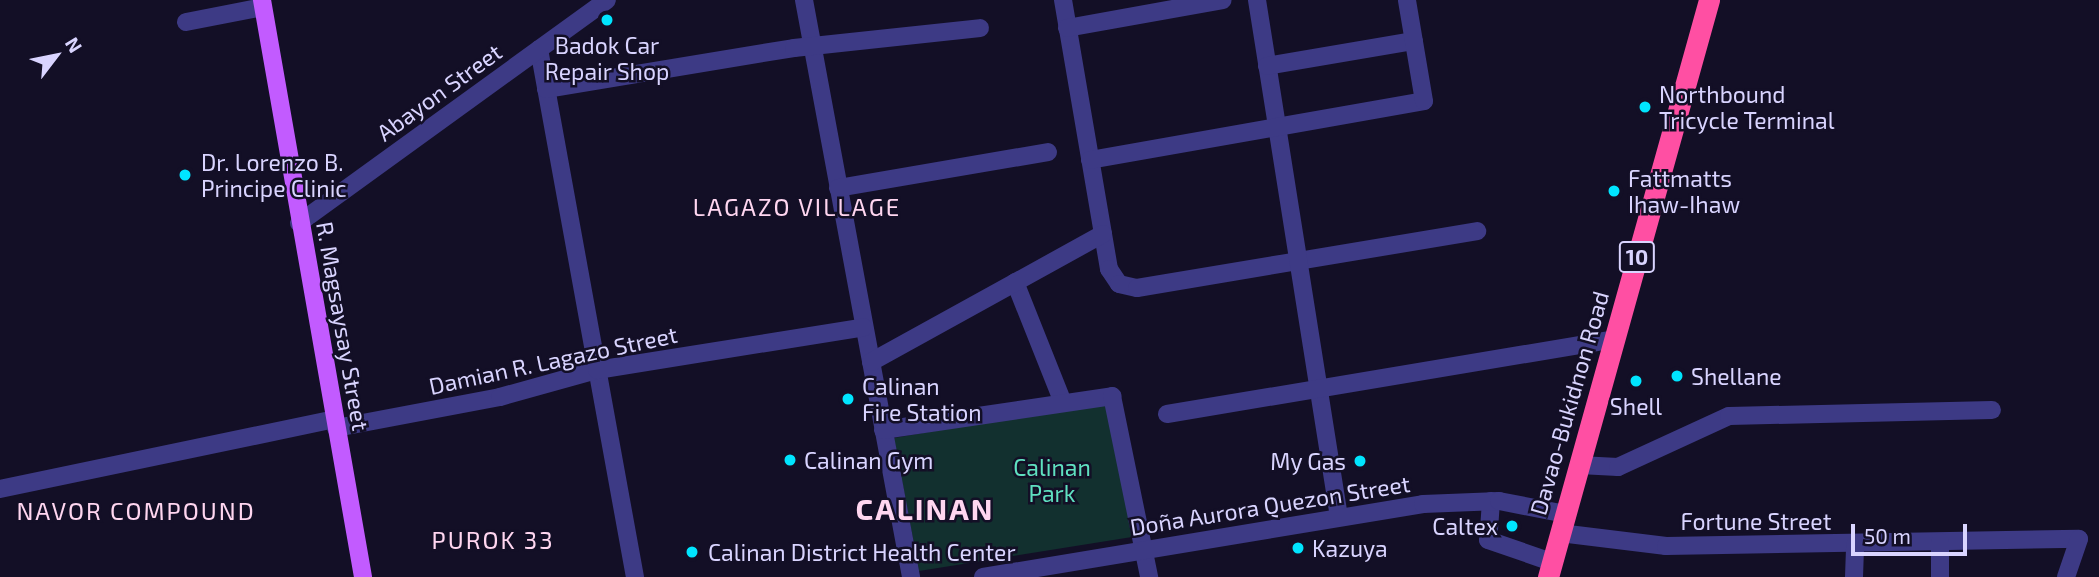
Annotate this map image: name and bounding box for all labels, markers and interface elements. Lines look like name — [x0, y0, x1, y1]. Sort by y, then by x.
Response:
marker: Badok Car Repair Shop — [599, 12, 615, 28]
north arrow — [21, 21, 91, 91]
place label: Badok Car Repair Shop — [544, 31, 670, 85]
text: N — [61, 33, 88, 57]
street label: Abayon Street — [371, 37, 507, 147]
place label: Northbound Tricycle Terminal — [1659, 80, 1835, 134]
marker: Northbound Tricycle Terminal — [1637, 99, 1653, 115]
place label: Dr. Lorenzo B. Principe Clinic — [201, 148, 347, 202]
place label: Fattmatts Ihaw-Ihaw — [1628, 164, 1740, 218]
marker: Dr. Lorenzo B. Principe Clinic — [175, 165, 195, 185]
marker: Fattmatts Ihaw-Ihaw — [1606, 183, 1622, 199]
district label: LAGAZO VILLAGE — [694, 193, 900, 221]
street label: R. Magsaysay Street — [311, 219, 375, 433]
road number: 10 — [1618, 240, 1656, 274]
street label: Davao-Bukidnon Road — [1524, 288, 1614, 518]
street label: Damian R. Lagazo Street — [426, 320, 680, 400]
place label: Shellane — [1691, 362, 1782, 390]
marker: Shellane — [1669, 368, 1685, 384]
place label: Calinan Fire Station — [862, 372, 982, 426]
marker: Shell — [1628, 373, 1644, 389]
marker: Calinan Fire Station — [840, 391, 856, 407]
place label: Shell — [1610, 392, 1662, 420]
place label: Calinan Gym — [804, 446, 934, 474]
place label: My Gas — [1270, 447, 1346, 475]
marker: Calinan Gym — [782, 452, 798, 468]
park label: Calinan Park — [1013, 453, 1091, 507]
marker: My Gas — [1352, 453, 1368, 469]
street label: Doña Aurora Quezon Street — [1128, 469, 1412, 541]
district label: CALINAN — [856, 490, 994, 526]
district label: NAVOR COMPOUND — [18, 497, 254, 525]
street label: Fortune Street — [1681, 507, 1831, 535]
scale bar — [1854, 510, 1969, 554]
place label: Caltex — [1432, 512, 1498, 540]
marker: Caltex — [1504, 518, 1520, 534]
text: 50 m — [1864, 523, 1911, 548]
district label: PUROK 33 — [432, 526, 554, 554]
place label: Kazuya — [1312, 534, 1388, 562]
place label: Calinan District Health Center — [708, 538, 1016, 566]
marker: Kazuya — [1290, 540, 1306, 556]
marker: Calinan District Health Center — [682, 542, 702, 562]

